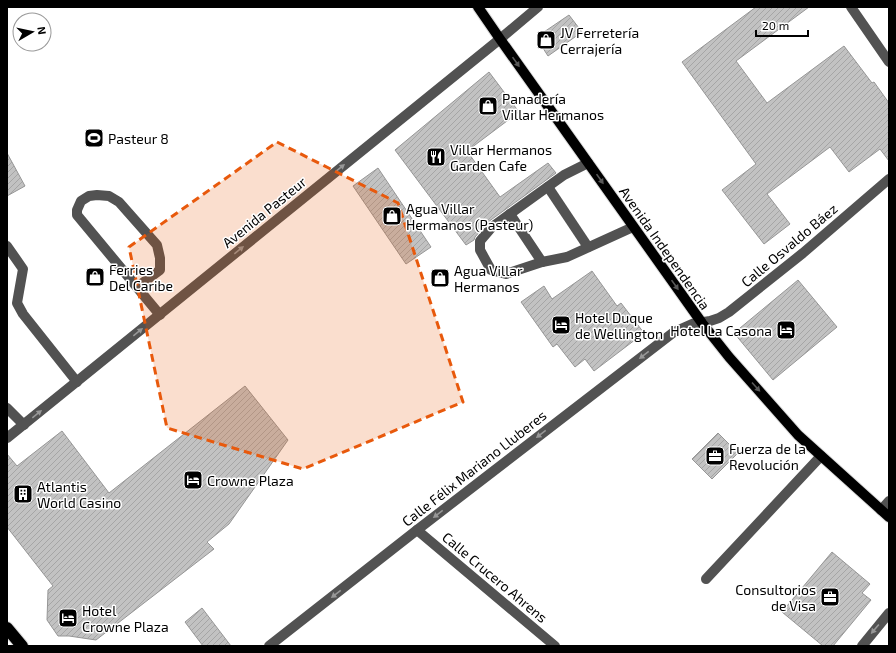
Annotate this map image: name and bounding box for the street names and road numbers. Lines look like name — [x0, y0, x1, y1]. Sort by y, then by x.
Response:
street label: Avenida Pasteur — [219, 173, 310, 251]
street label: Avenida Independencia — [616, 183, 714, 313]
street label: Calle Osvaldo Báez — [737, 200, 841, 290]
street label: Calle Félix Mariano Lluberes — [398, 406, 550, 530]
street label: Calle Crucero Ahrens — [439, 528, 551, 626]

